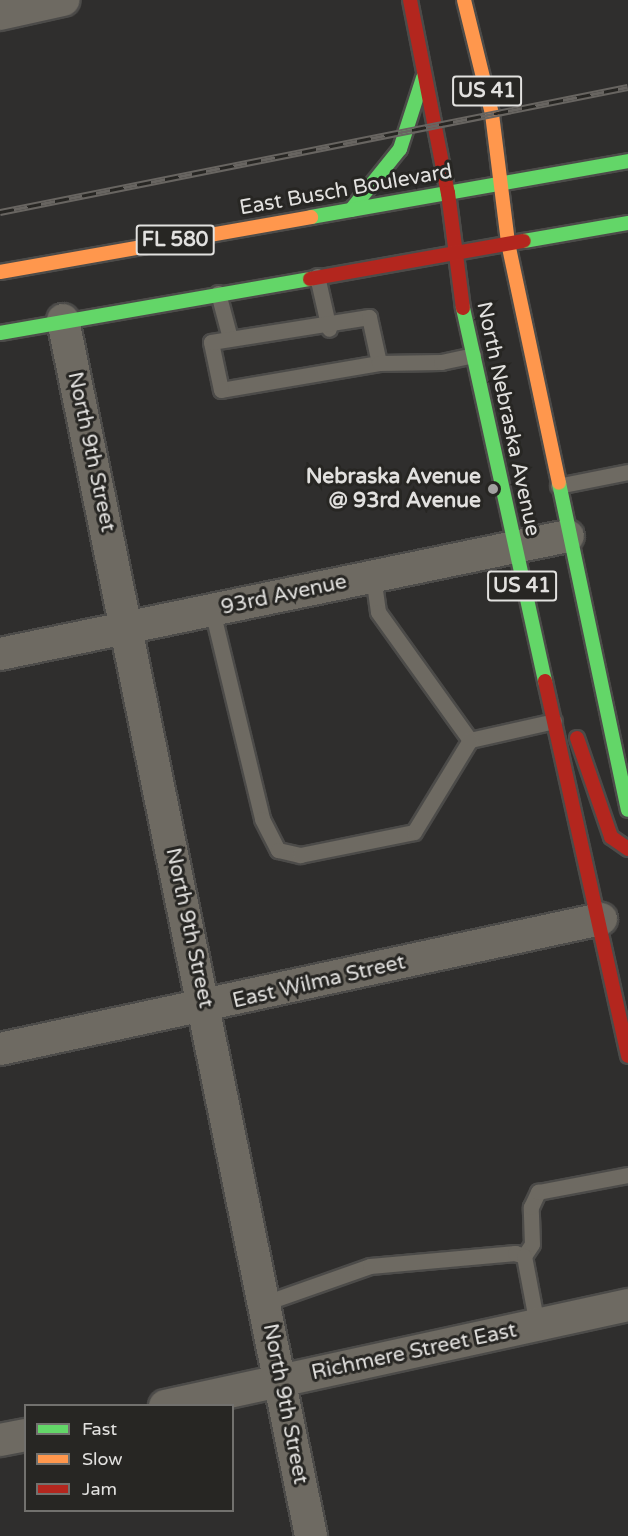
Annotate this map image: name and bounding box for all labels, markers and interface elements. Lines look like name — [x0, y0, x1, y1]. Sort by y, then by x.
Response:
road number: US 41 — [451, 74, 523, 108]
street label: East Busch Boulevard — [237, 159, 455, 221]
road number: FL 580 — [134, 223, 216, 257]
street label: North Nebraska Avenue — [471, 300, 545, 538]
street label: North 9th Street — [62, 370, 120, 534]
place label: Nebraska Avenue @ 93rd Avenue — [306, 464, 481, 514]
marker: Nebraska Avenue @ 93rd Avenue — [486, 482, 500, 496]
street label: 93rd Avenue — [219, 569, 349, 621]
road number: US 41 — [486, 569, 558, 603]
street label: North 9th Street — [160, 846, 218, 1010]
street label: East Wilma Street — [230, 950, 408, 1014]
street label: Richmere Street East — [309, 1318, 519, 1386]
street label: North 9th Street — [257, 1322, 313, 1486]
legend — [24, 1404, 234, 1512]
text: Fast — [82, 1418, 117, 1440]
text: Slow — [82, 1448, 123, 1470]
text: Jam — [82, 1478, 117, 1500]

